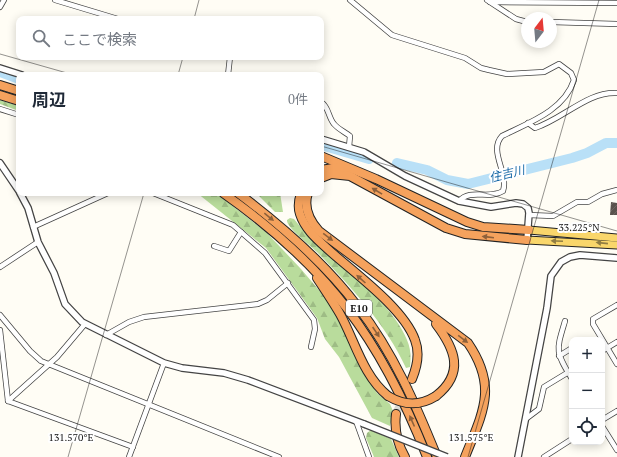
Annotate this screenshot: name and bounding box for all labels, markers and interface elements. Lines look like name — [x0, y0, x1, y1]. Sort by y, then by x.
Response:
north arrow — [521, 12, 557, 48]
search box — [16, 16, 324, 60]
icon: search — [30, 27, 52, 49]
text: ここで検索 — [62, 29, 137, 49]
text: 周辺 — [32, 88, 66, 111]
text: 0件 — [288, 90, 308, 108]
water label: 住吉川 — [488, 161, 528, 185]
one-way arrow — [372, 187, 382, 195]
one-way arrow — [263, 213, 274, 221]
text: 33.225°N — [559, 221, 600, 234]
one-way arrow — [322, 233, 333, 242]
one-way arrow — [482, 234, 494, 240]
one-way arrow — [551, 238, 563, 245]
one-way arrow — [596, 240, 609, 247]
one-way arrow — [356, 274, 366, 283]
road number: E10 — [346, 300, 372, 316]
one-way arrow — [372, 327, 380, 338]
one-way arrow — [457, 335, 468, 343]
map controls — [569, 337, 605, 445]
button: + — [569, 337, 605, 373]
button: − — [569, 373, 605, 409]
button: locate — [569, 409, 605, 445]
one-way arrow — [409, 415, 415, 427]
text: 131.570°E — [49, 431, 94, 444]
text: 131.575°E — [449, 431, 494, 444]

